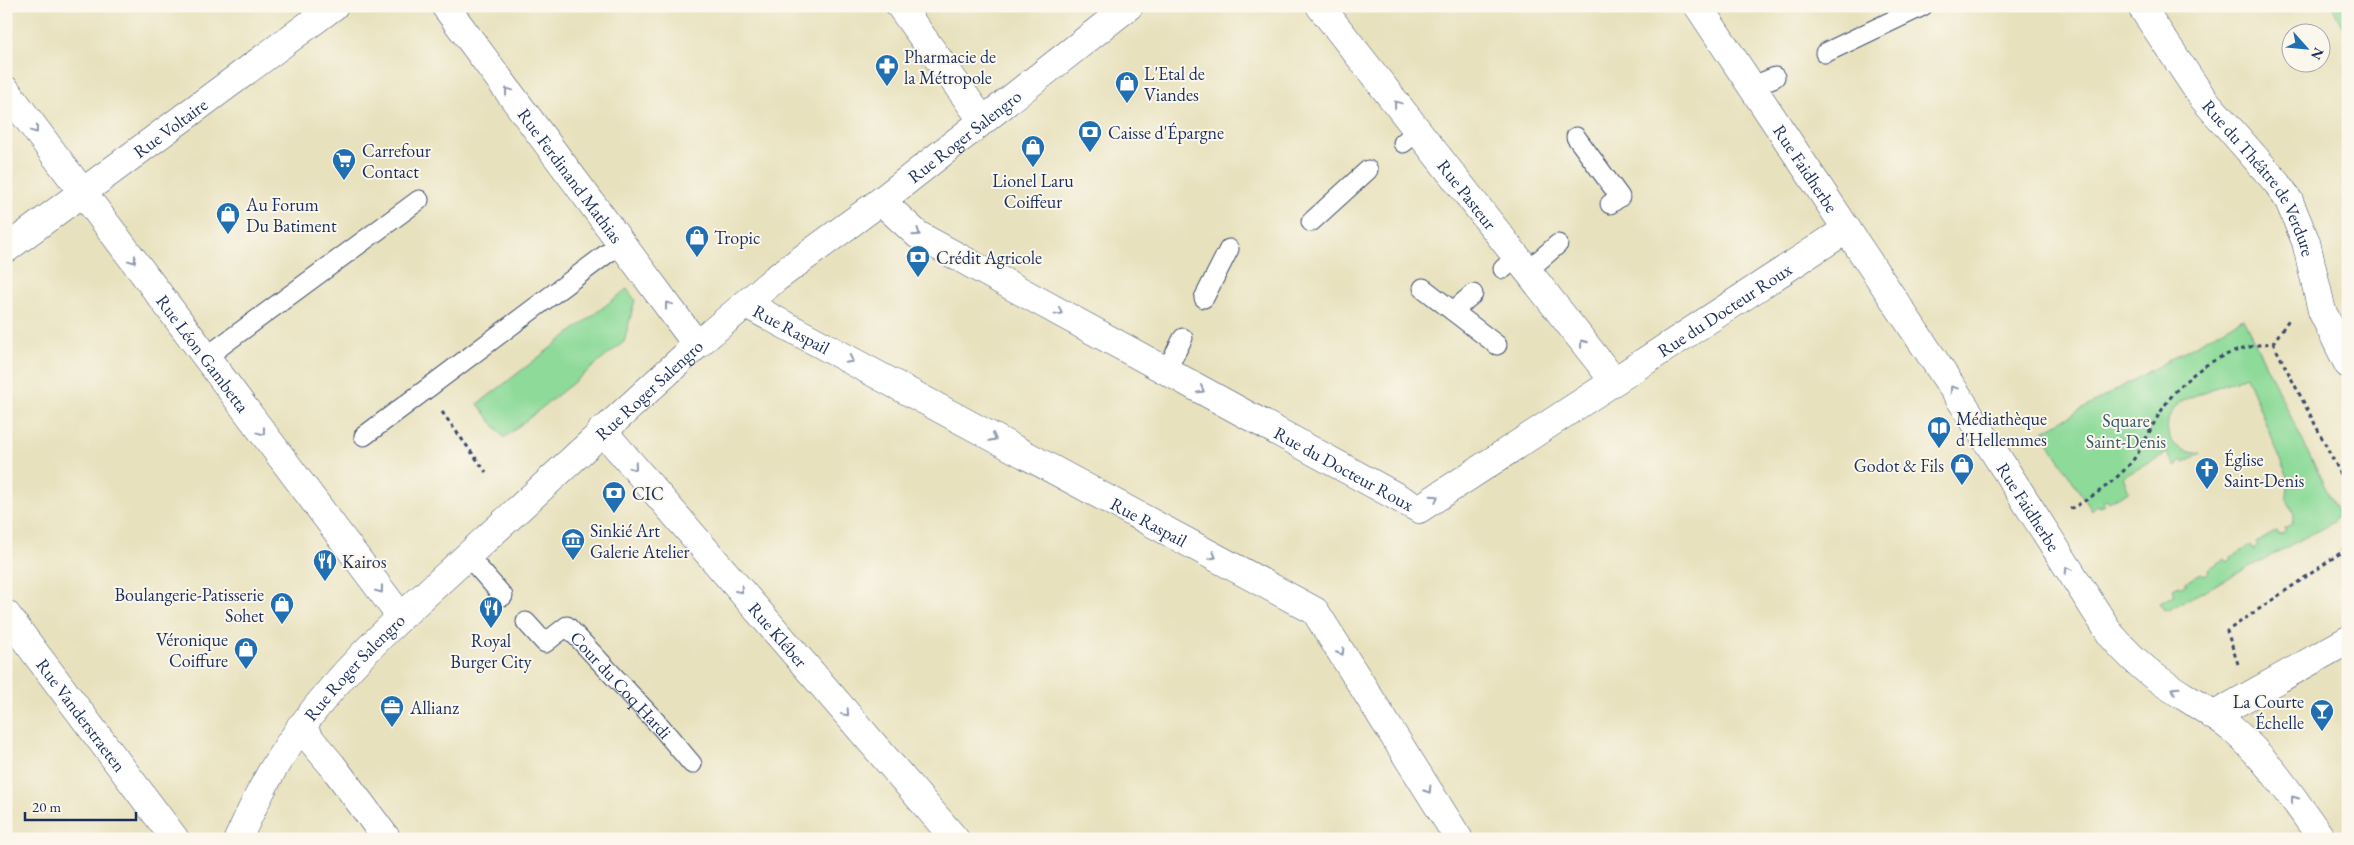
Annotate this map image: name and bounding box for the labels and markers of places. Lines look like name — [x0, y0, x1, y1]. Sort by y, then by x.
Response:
place label: Pharmacie de la Métropole — [904, 45, 996, 89]
pharmacy icon: Pharmacie de la Métropole — [874, 53, 900, 87]
place label: L'Etal de Viandes — [1144, 62, 1205, 106]
shop icon: L'Etal de Viandes — [1114, 70, 1140, 104]
bank icon: Caisse d'Épargne — [1077, 119, 1103, 153]
place label: Caisse d'Épargne — [1108, 121, 1224, 144]
shop icon: Lionel Laru Coiffeur — [1020, 134, 1046, 168]
place label: Carrefour Contact — [362, 139, 431, 183]
supermarket icon: Carrefour Contact — [331, 147, 357, 181]
place label: Lionel Laru Coiffeur — [992, 169, 1074, 213]
place label: Au Forum Du Batiment — [245, 193, 337, 237]
shop icon: Au Forum Du Batiment — [215, 201, 241, 235]
shop icon: Tropic — [684, 224, 710, 258]
place label: Tropic — [714, 226, 760, 249]
bank icon: Crédit Agricole — [905, 244, 931, 278]
place label: Crédit Agricole — [936, 246, 1042, 269]
place label: Médiathèque d'Hellemmes — [1956, 407, 2047, 451]
library icon: Médiathèque d'Hellemmes — [1926, 415, 1952, 449]
place label: Église Saint-Denis — [2224, 448, 2305, 492]
shop icon: Godot & Fils — [1949, 452, 1975, 486]
place label: Godot & Fils — [1854, 454, 1944, 477]
church icon: Église Saint-Denis — [2194, 456, 2220, 490]
bank icon: CIC — [601, 480, 627, 514]
place label: CIC — [632, 482, 664, 505]
place label: Sinkié Art Galerie Atelier — [590, 519, 690, 563]
museum icon: Sinkié Art Galerie Atelier — [560, 527, 586, 561]
restaurant icon: Kairos — [312, 548, 338, 582]
place label: Kairos — [342, 550, 387, 573]
place label: Boulangerie-Patisserie Sohet — [114, 583, 264, 627]
shop icon: Boulangerie-Patisserie Sohet — [269, 591, 295, 625]
restaurant icon: Royal Burger City — [478, 595, 504, 629]
place label: Véronique Coiffure — [156, 628, 228, 672]
place label: Royal Burger City — [450, 629, 532, 673]
shop icon: Véronique Coiffure — [233, 636, 259, 670]
place label: La Courte Échelle — [2233, 690, 2304, 734]
office icon: Allianz — [379, 694, 405, 728]
place label: Allianz — [409, 696, 459, 719]
bar icon: La Courte Échelle — [2309, 698, 2335, 732]

